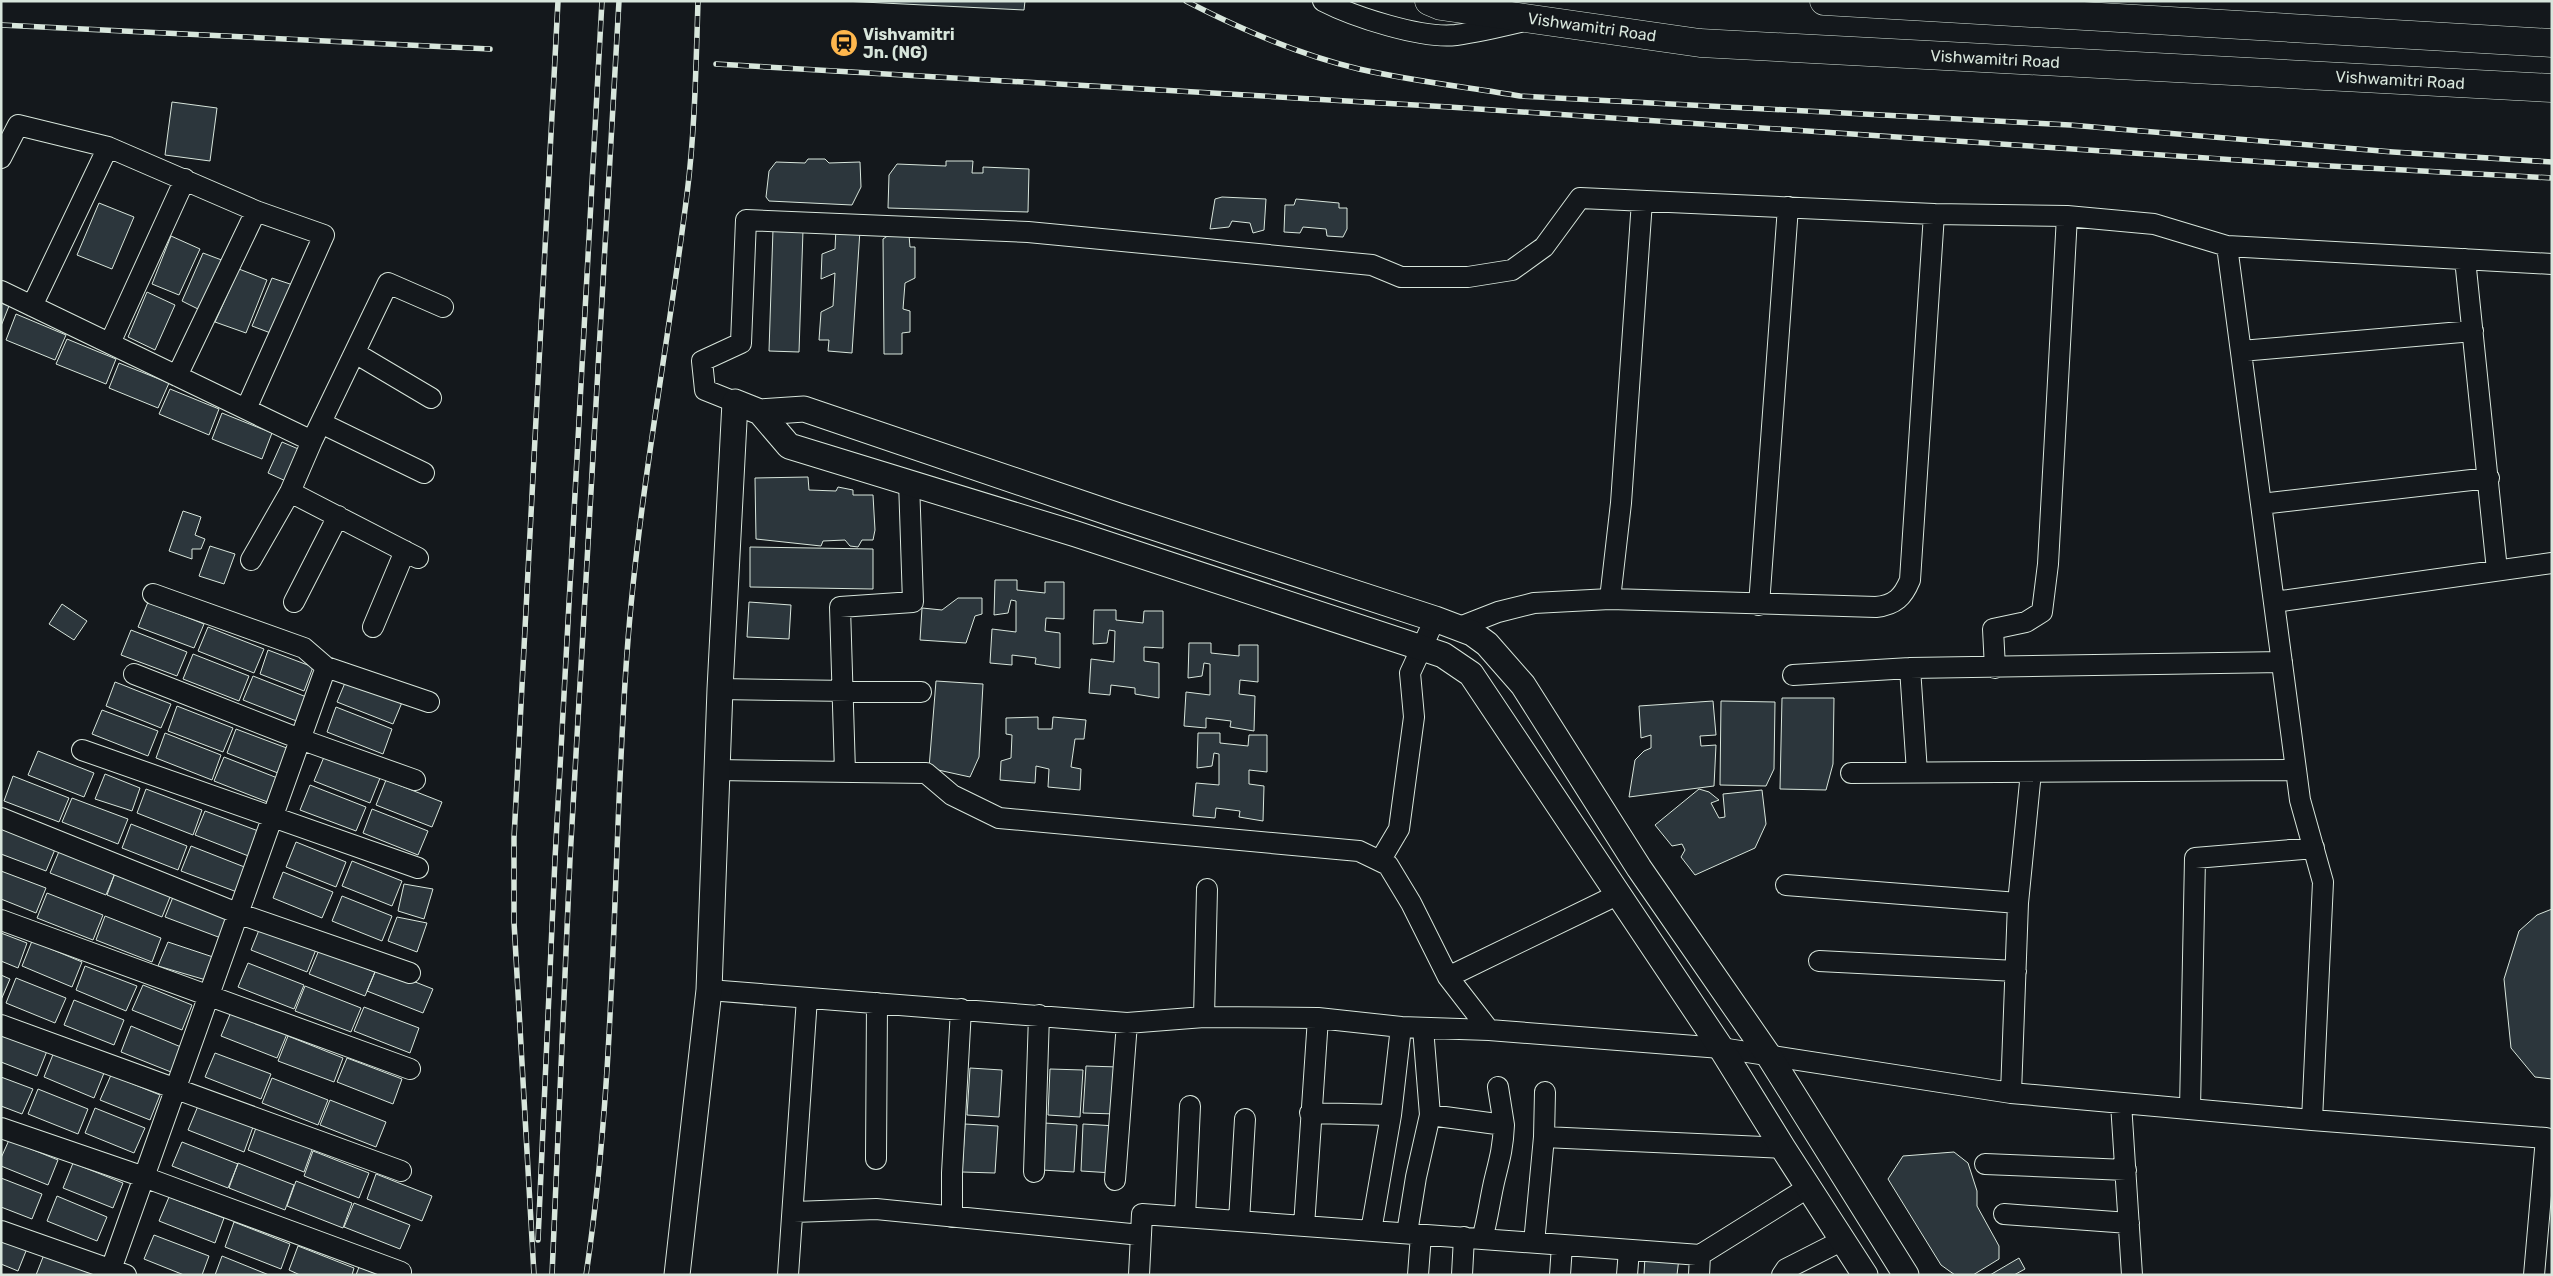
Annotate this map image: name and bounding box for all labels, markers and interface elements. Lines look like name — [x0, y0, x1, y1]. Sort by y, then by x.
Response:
street label: Vishwamitri Road — [1526, 9, 1658, 45]
place label: Vishvamitri Jn. (NG) — [863, 25, 955, 62]
station icon: Vishvamitri Jn. (NG) — [829, 28, 859, 58]
street label: Vishwamitri Road — [1930, 46, 2060, 72]
street label: Vishwamitri Road — [2335, 67, 2465, 93]

